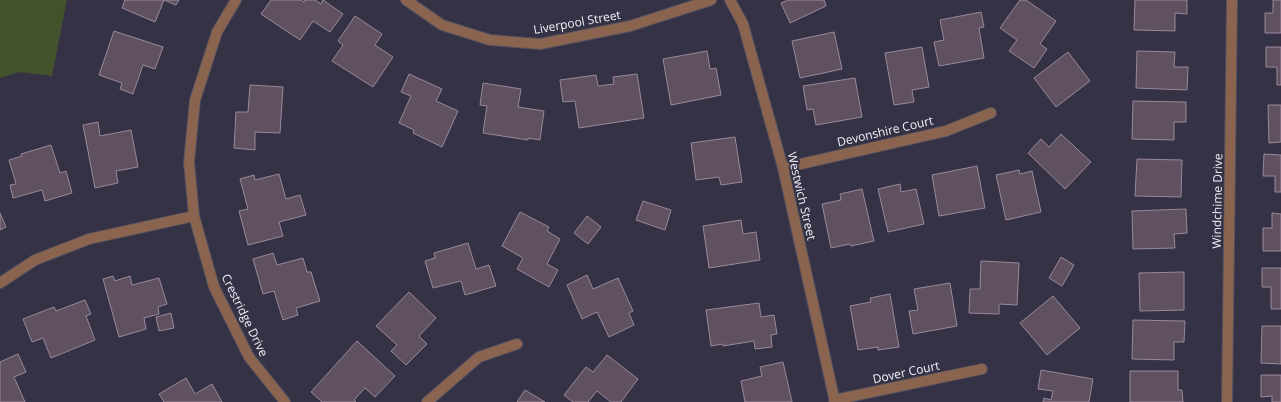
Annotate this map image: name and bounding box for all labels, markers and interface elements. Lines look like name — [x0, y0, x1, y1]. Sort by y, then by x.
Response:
street label: Liverpool Street — [532, 6, 622, 38]
street label: Devonshire Court — [835, 112, 935, 150]
street label: Westwich Street — [784, 150, 820, 242]
street label: Windchime Drive — [1208, 153, 1226, 249]
street label: Crestridge Drive — [218, 271, 273, 360]
street label: Dover Court — [871, 357, 941, 387]

